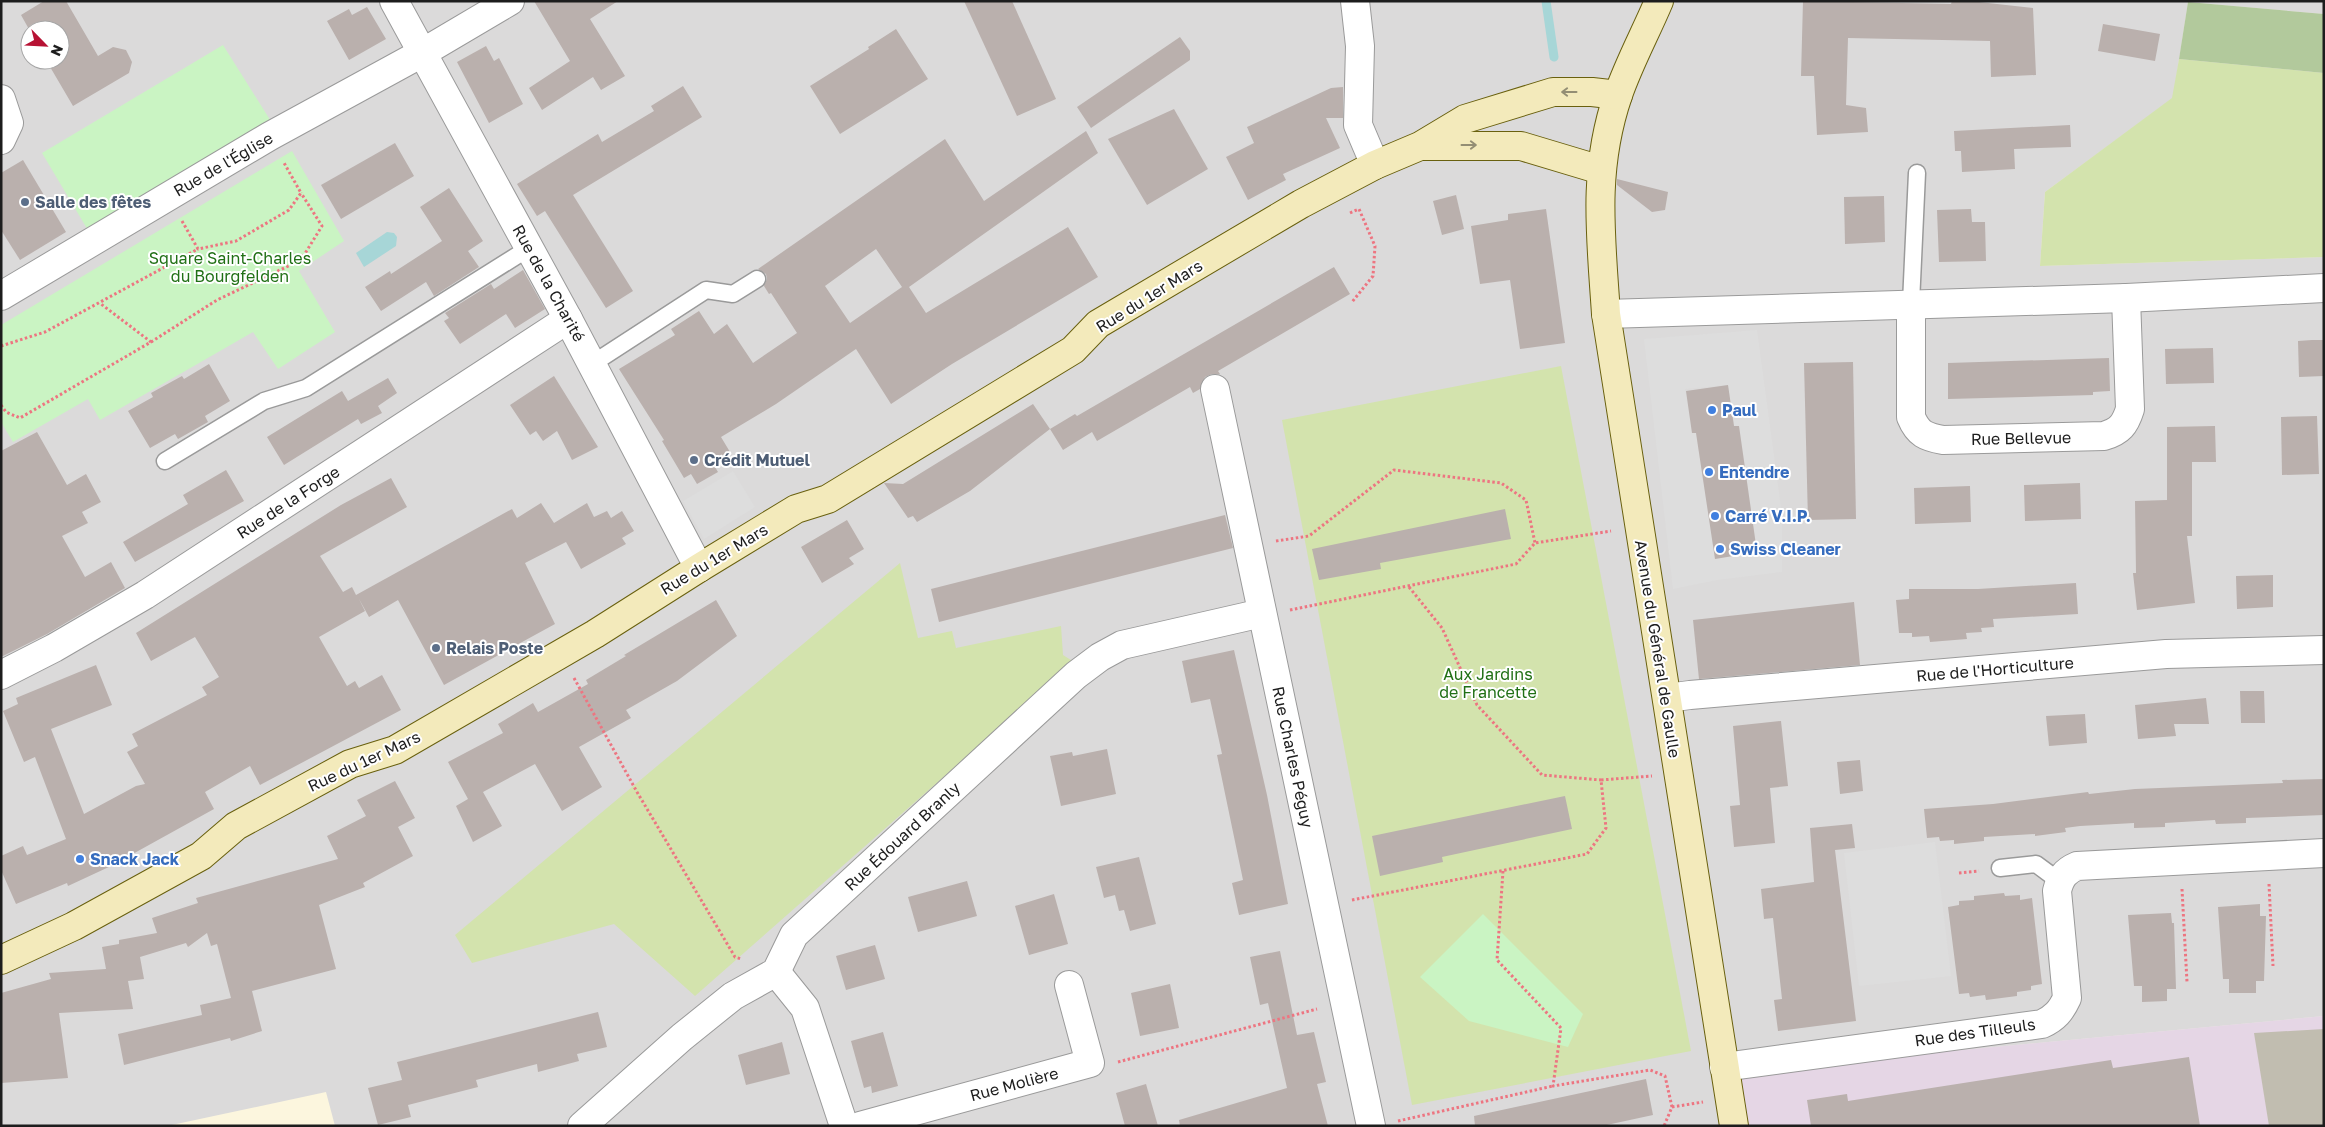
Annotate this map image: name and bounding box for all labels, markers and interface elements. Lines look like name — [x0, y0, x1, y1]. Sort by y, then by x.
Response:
north arrow — [20, 20, 70, 70]
text: N — [47, 42, 67, 59]
one-way arrow — [1562, 87, 1578, 97]
street label: Rue de l'Église — [170, 128, 276, 200]
one-way arrow — [1460, 140, 1476, 150]
place label: Salle des fêtes — [35, 192, 151, 212]
marker: Salle des fêtes — [19, 196, 31, 208]
street label: Rue de la Charité — [509, 221, 589, 345]
park label: Square Saint-Charles du Bourgfelden — [149, 248, 311, 286]
street label: Rue du 1er Mars — [1092, 255, 1206, 337]
place label: Paul — [1722, 400, 1757, 420]
marker: Paul — [1706, 404, 1718, 416]
street label: Rue Bellevue — [1971, 427, 2071, 449]
place label: Crédit Mutuel — [704, 450, 811, 470]
marker: Crédit Mutuel — [688, 454, 700, 466]
street label: Rue de la Forge — [233, 461, 343, 543]
place label: Entendre — [1719, 462, 1789, 482]
marker: Entendre — [1703, 466, 1715, 478]
place label: Carré V.I.P. — [1725, 506, 1811, 526]
marker: Carré V.I.P. — [1709, 510, 1721, 522]
street label: Rue du 1er Mars — [657, 519, 771, 599]
street label: Avenue du Général de Gaulle — [1631, 539, 1685, 759]
place label: Swiss Cleaner — [1730, 539, 1841, 559]
marker: Swiss Cleaner — [1714, 543, 1726, 555]
place label: Relais Poste — [446, 638, 543, 658]
marker: Relais Poste — [430, 642, 442, 654]
street label: Rue de l'Horticulture — [1915, 652, 2075, 686]
park label: Aux Jardins de Francette — [1439, 664, 1537, 702]
street label: Rue Charles Péguy — [1268, 684, 1318, 830]
street label: Rue du 1er Mars — [305, 726, 423, 796]
street label: Rue Édouard Branly — [840, 777, 964, 895]
place label: Snack Jack — [90, 849, 180, 869]
marker: Snack Jack — [74, 853, 86, 865]
street label: Rue des Tilleuls — [1913, 1014, 2037, 1050]
street label: Rue Molière — [967, 1063, 1061, 1105]

